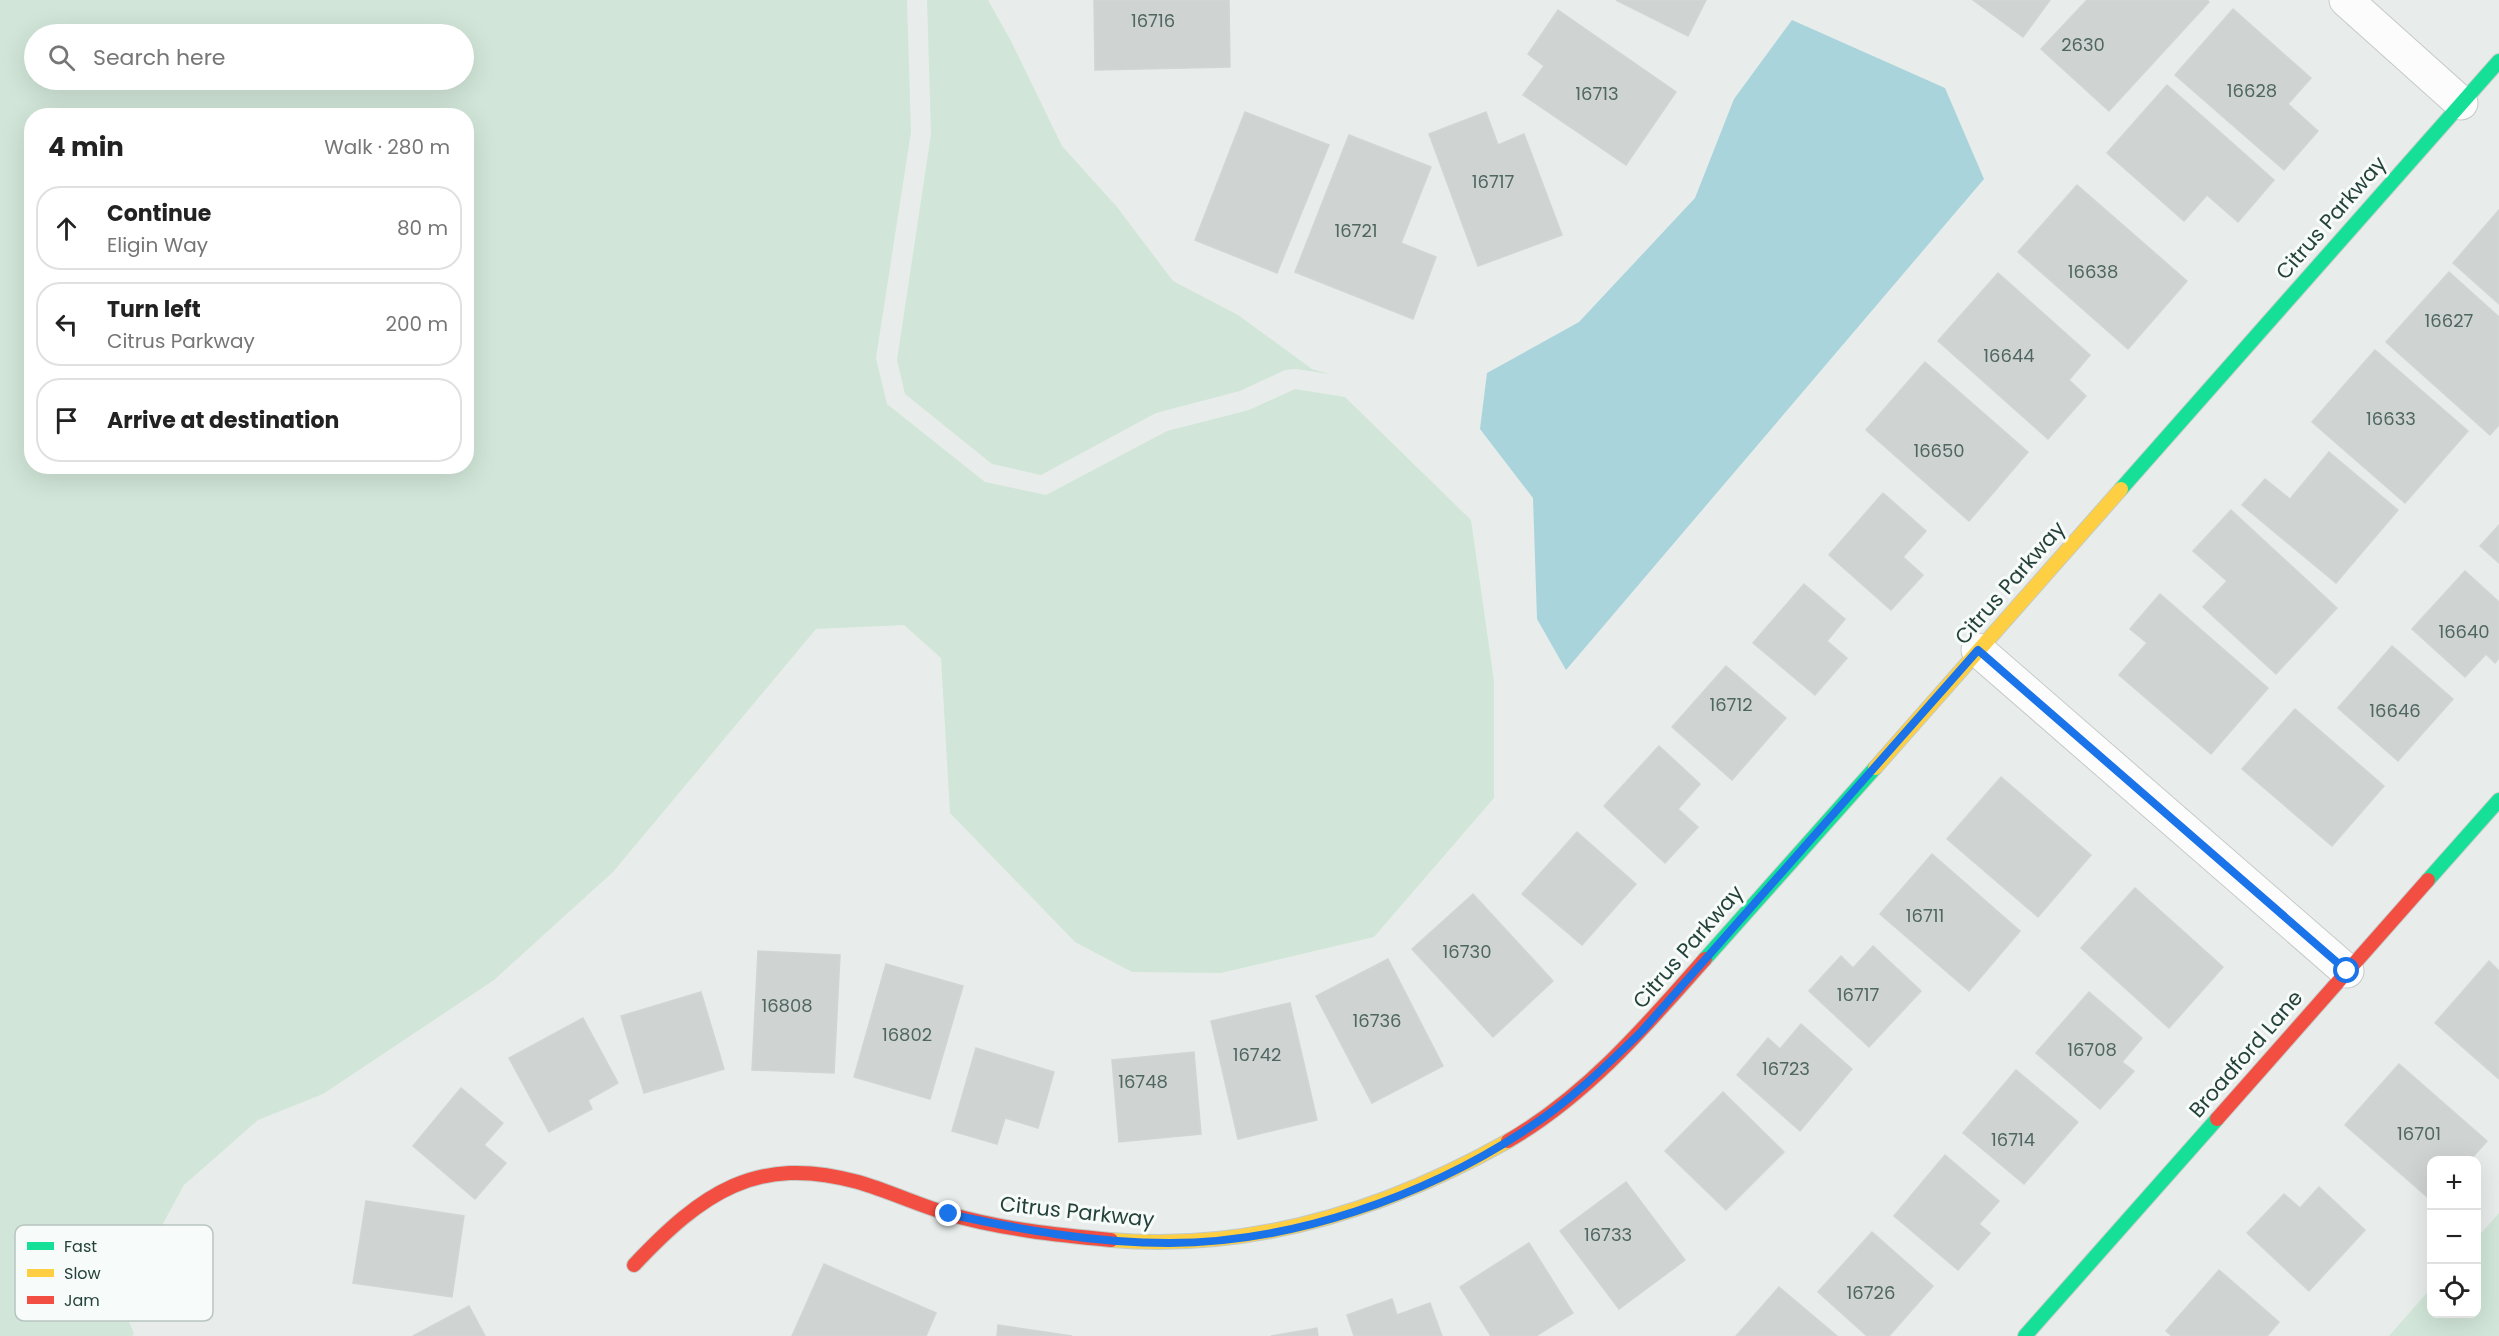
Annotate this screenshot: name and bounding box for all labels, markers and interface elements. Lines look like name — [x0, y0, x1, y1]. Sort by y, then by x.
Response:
house number: 16716 — [1131, 8, 1175, 33]
search box — [24, 24, 474, 90]
house number: 2630 — [2061, 32, 2105, 57]
icon: search — [45, 41, 78, 74]
text: Search here — [93, 42, 226, 73]
house number: 16628 — [2227, 78, 2277, 103]
house number: 16713 — [1575, 81, 1619, 106]
text: 4 min — [48, 129, 124, 165]
text: Walk · 280 m — [324, 133, 450, 161]
street label: Citrus Parkway — [2269, 149, 2393, 286]
house number: 16717 — [1472, 169, 1514, 194]
text: Continue — [107, 198, 211, 229]
icon: ahead — [50, 212, 83, 245]
text: 80 m — [397, 214, 448, 242]
house number: 16721 — [1334, 218, 1378, 243]
text: Eligin Way — [107, 231, 208, 259]
house number: 16638 — [2068, 259, 2118, 284]
text: Turn left — [107, 294, 201, 325]
icon: left — [50, 308, 83, 341]
house number: 16627 — [2425, 308, 2474, 333]
text: 200 m — [385, 310, 448, 338]
text: Citrus Parkway — [107, 327, 255, 355]
house number: 16644 — [1983, 343, 2035, 368]
icon: arrive — [50, 404, 83, 437]
text: Arrive at destination — [107, 405, 339, 436]
house number: 16633 — [2366, 406, 2416, 431]
house number: 16650 — [1913, 438, 1965, 463]
street label: Citrus Parkway — [1948, 514, 2072, 651]
house number: 16640 — [2438, 619, 2490, 644]
house number: 16712 — [1709, 692, 1753, 717]
house number: 16646 — [2369, 698, 2421, 723]
street label: Citrus Parkway — [1626, 878, 1750, 1015]
house number: 16711 — [1906, 903, 1944, 928]
house number: 16730 — [1443, 939, 1491, 964]
route start — [2333, 957, 2359, 983]
house number: 16717 — [1837, 982, 1879, 1007]
street label: Broadford Lane — [2182, 984, 2309, 1124]
house number: 16808 — [761, 993, 813, 1018]
house number: 16736 — [1352, 1008, 1402, 1033]
house number: 16802 — [882, 1022, 932, 1047]
house number: 16708 — [2067, 1037, 2117, 1062]
house number: 16742 — [1233, 1042, 1281, 1067]
house number: 16723 — [1762, 1056, 1810, 1081]
house number: 16748 — [1118, 1069, 1168, 1094]
house number: 16701 — [2397, 1121, 2441, 1146]
house number: 16714 — [1991, 1127, 2035, 1152]
map controls — [2427, 1156, 2481, 1318]
button: + — [2427, 1156, 2481, 1210]
street label: Citrus Parkway — [998, 1189, 1156, 1234]
route end — [935, 1200, 961, 1226]
button: − — [2427, 1210, 2481, 1264]
house number: 16733 — [1584, 1222, 1632, 1247]
legend — [15, 1225, 213, 1321]
text: Fast — [64, 1235, 97, 1258]
text: Slow — [64, 1262, 101, 1285]
button: locate — [2427, 1264, 2481, 1318]
house number: 16726 — [1847, 1280, 1895, 1305]
text: Jam — [64, 1289, 100, 1312]

